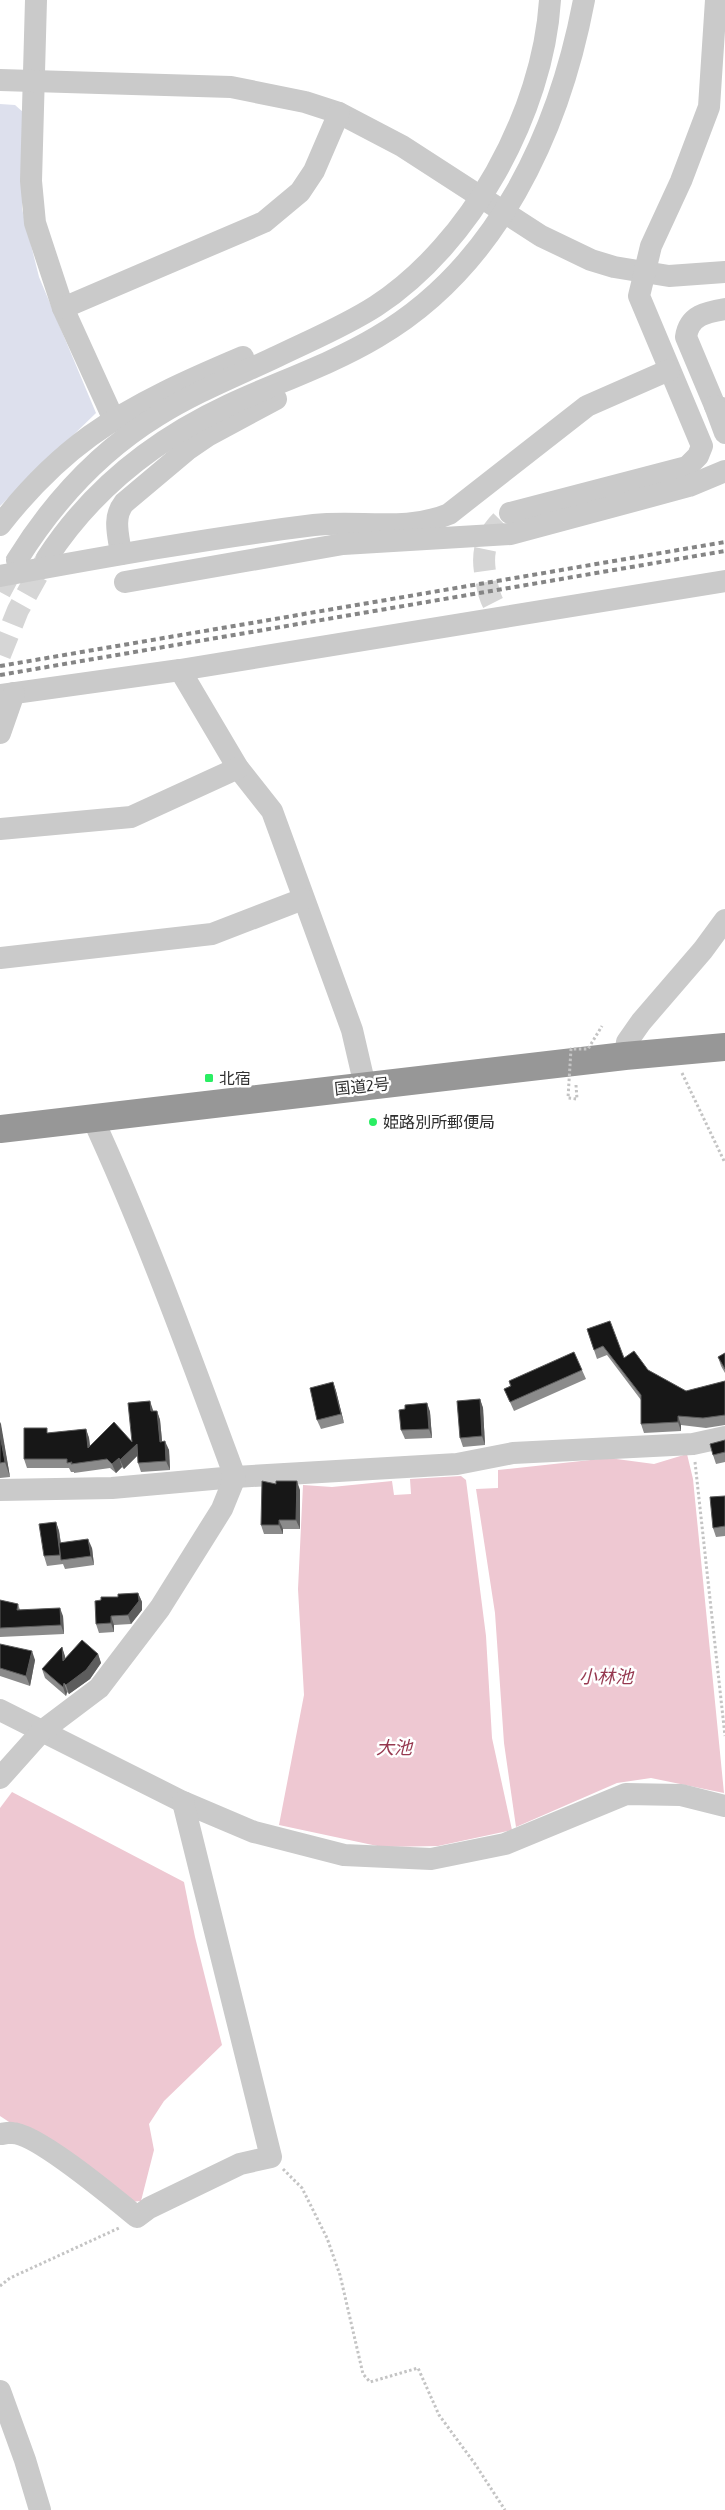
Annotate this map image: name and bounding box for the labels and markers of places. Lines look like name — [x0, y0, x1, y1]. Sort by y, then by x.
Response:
place label: 北宿 — [219, 1069, 251, 1087]
marker: 北宿 — [203, 1072, 215, 1084]
place label: 姫路別所郵便局 — [383, 1113, 495, 1131]
marker: 姫路別所郵便局 — [367, 1116, 379, 1128]

